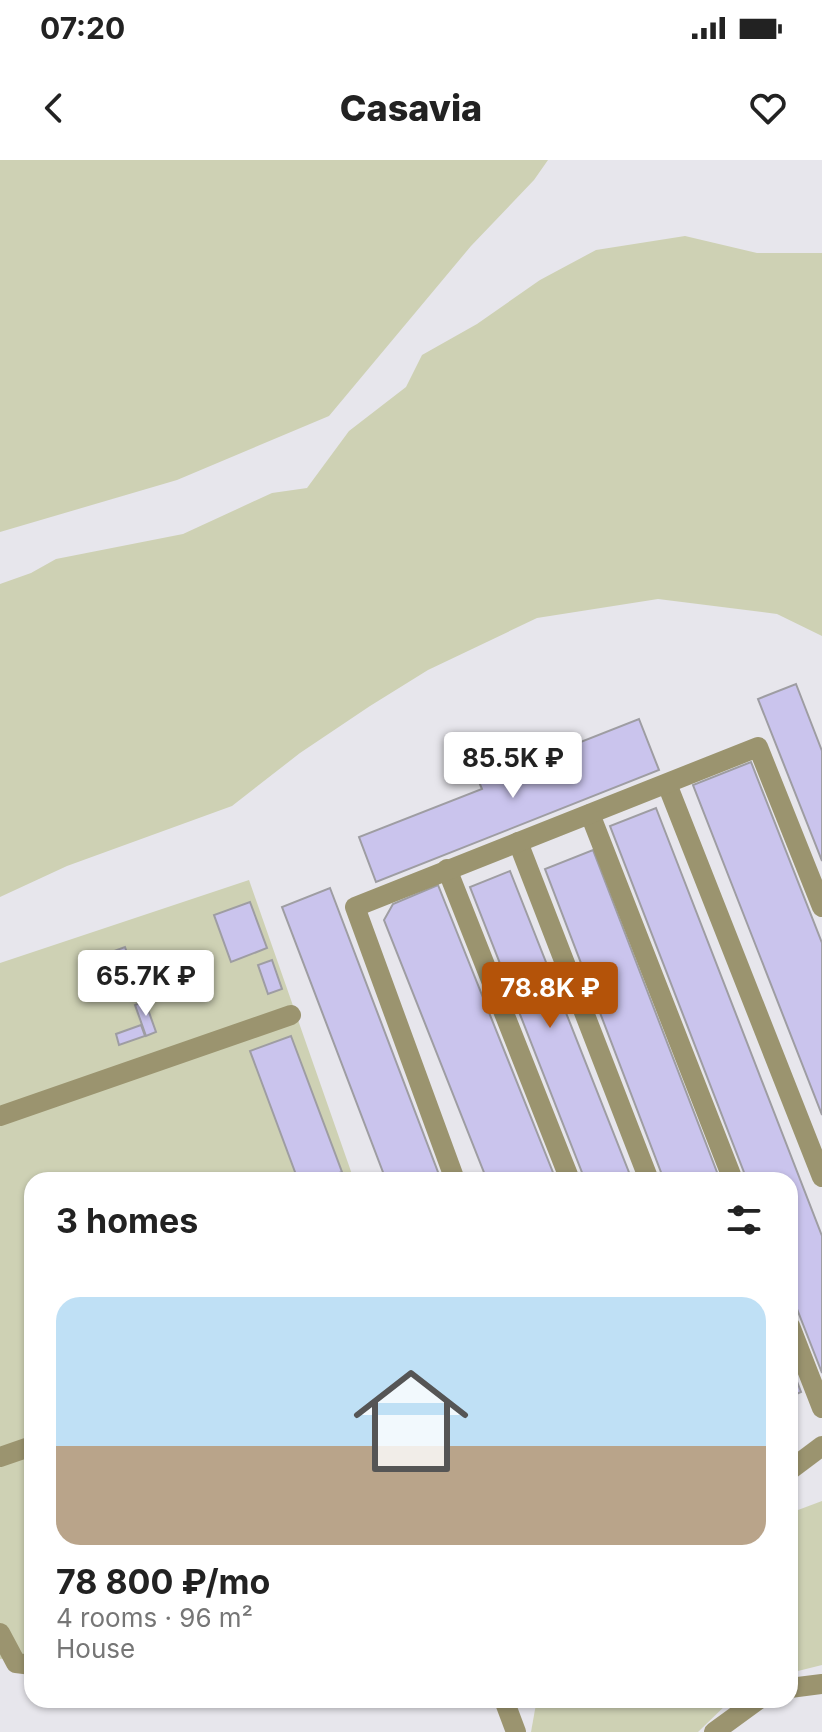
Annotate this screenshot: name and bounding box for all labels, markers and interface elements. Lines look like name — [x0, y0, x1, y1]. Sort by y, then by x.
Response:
text: 07:20 — [40, 10, 125, 46]
icon: back — [32, 86, 76, 130]
text: Casavia — [340, 86, 482, 130]
icon: heart — [746, 86, 790, 130]
pin: 85.5K ₽ — [439, 732, 587, 800]
text: 85.5K ₽ — [462, 742, 564, 773]
pin: 65.7K ₽ — [72, 950, 220, 1018]
text: 65.7K ₽ — [96, 960, 196, 991]
pin: 78.8K ₽ — [476, 962, 624, 1030]
text: 78.8K ₽ — [500, 972, 600, 1003]
icon: filters — [722, 1198, 766, 1242]
text: 3 homes — [56, 1200, 198, 1241]
icon: home — [339, 1349, 483, 1493]
text: 78 800 ₽/mo — [56, 1561, 270, 1602]
text: 4 rooms · 96 m² — [56, 1602, 253, 1633]
text: House — [56, 1633, 135, 1664]

